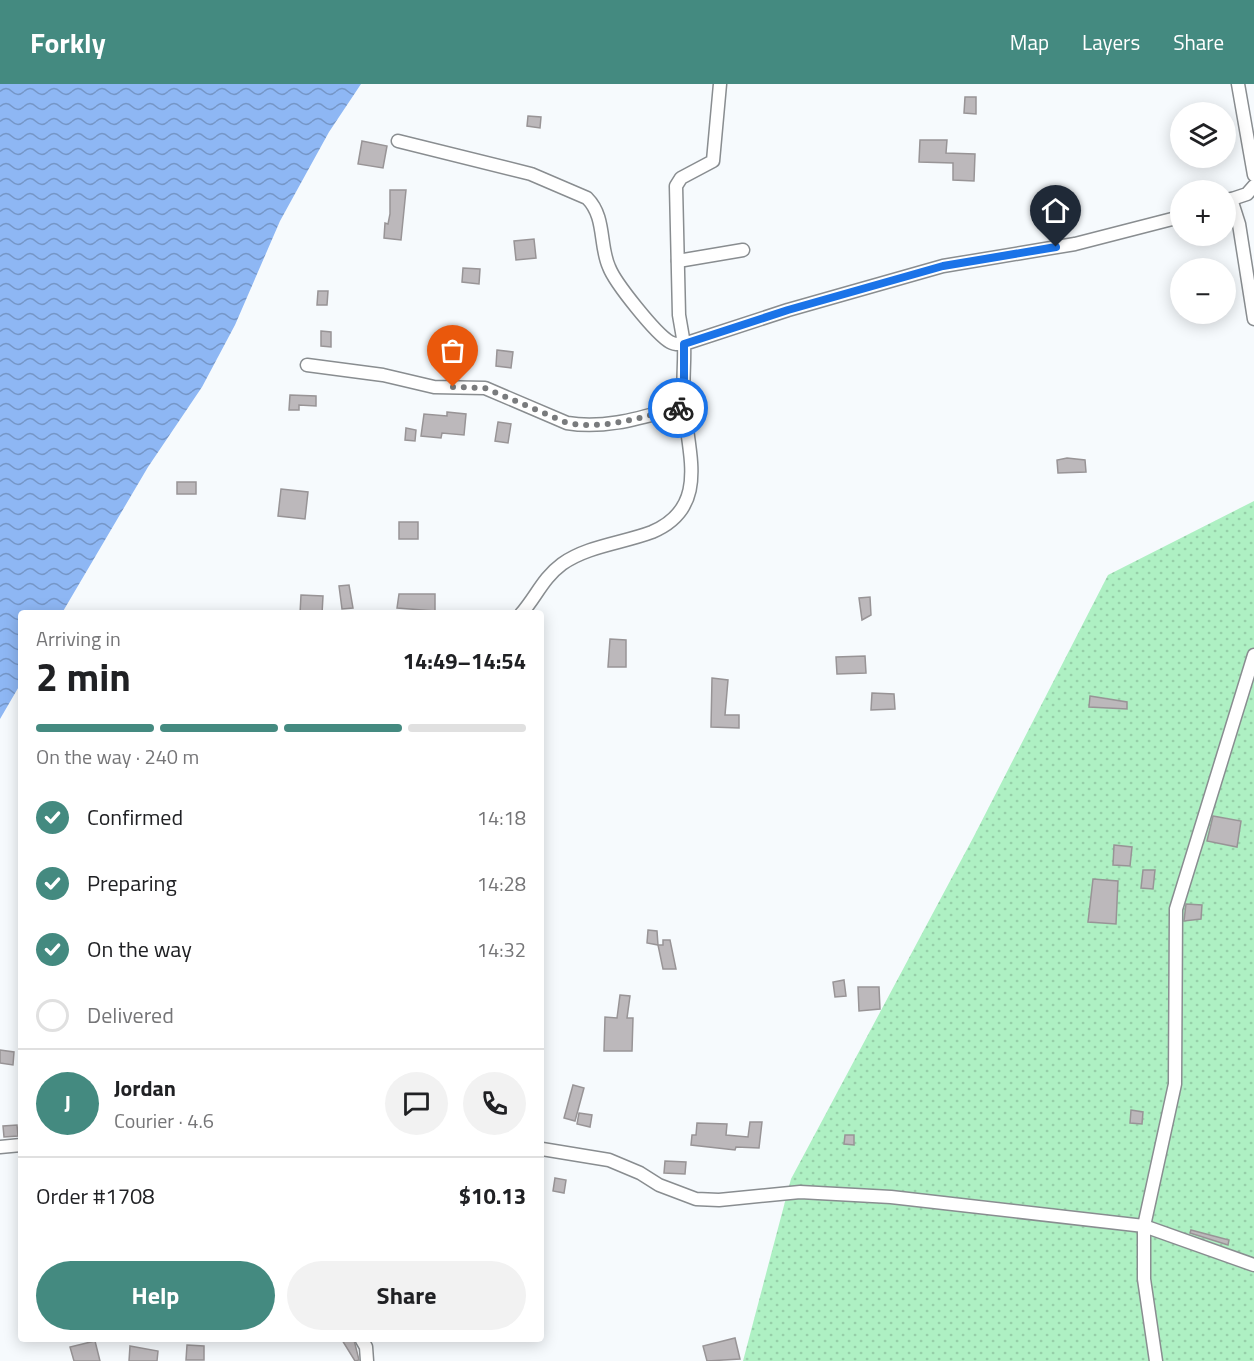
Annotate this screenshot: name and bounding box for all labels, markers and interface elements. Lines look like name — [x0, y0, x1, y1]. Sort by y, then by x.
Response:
text: Forkly — [30, 21, 106, 64]
text: Map — [1010, 26, 1049, 58]
text: Layers — [1082, 26, 1140, 58]
text: Share — [1173, 26, 1224, 58]
map controls — [1170, 102, 1236, 324]
button: layers — [1170, 102, 1236, 168]
button: + — [1170, 180, 1236, 246]
pin — [1030, 185, 1081, 247]
icon: home — [1039, 194, 1072, 227]
button: − — [1170, 258, 1236, 324]
pin — [427, 325, 478, 387]
icon: bag — [436, 334, 469, 367]
courier — [648, 378, 708, 438]
icon: bike — [662, 392, 695, 425]
text: Arriving in — [36, 623, 121, 654]
text: 14:49–14:54 — [403, 644, 526, 678]
text: 2 min — [36, 647, 131, 706]
text: On the way · 240 m — [36, 741, 199, 772]
text: Confirmed — [87, 800, 183, 834]
icon: check — [36, 801, 69, 834]
text: 14:18 — [477, 802, 526, 833]
text: Preparing — [87, 866, 177, 900]
icon: check — [36, 867, 69, 900]
text: 14:28 — [477, 868, 526, 899]
text: On the way — [87, 932, 192, 966]
icon: check — [36, 933, 69, 966]
text: 14:32 — [477, 934, 526, 965]
text: Delivered — [87, 998, 174, 1032]
text: Jordan — [114, 1071, 176, 1105]
button: chat — [385, 1072, 448, 1135]
button: phone — [463, 1072, 526, 1135]
text: J — [64, 1086, 71, 1120]
text: Courier · 4.6 — [114, 1105, 214, 1136]
text: Order #1708 — [36, 1179, 155, 1213]
text: $10.13 — [459, 1179, 526, 1213]
button: Help — [36, 1261, 275, 1330]
button: Share — [287, 1261, 526, 1330]

